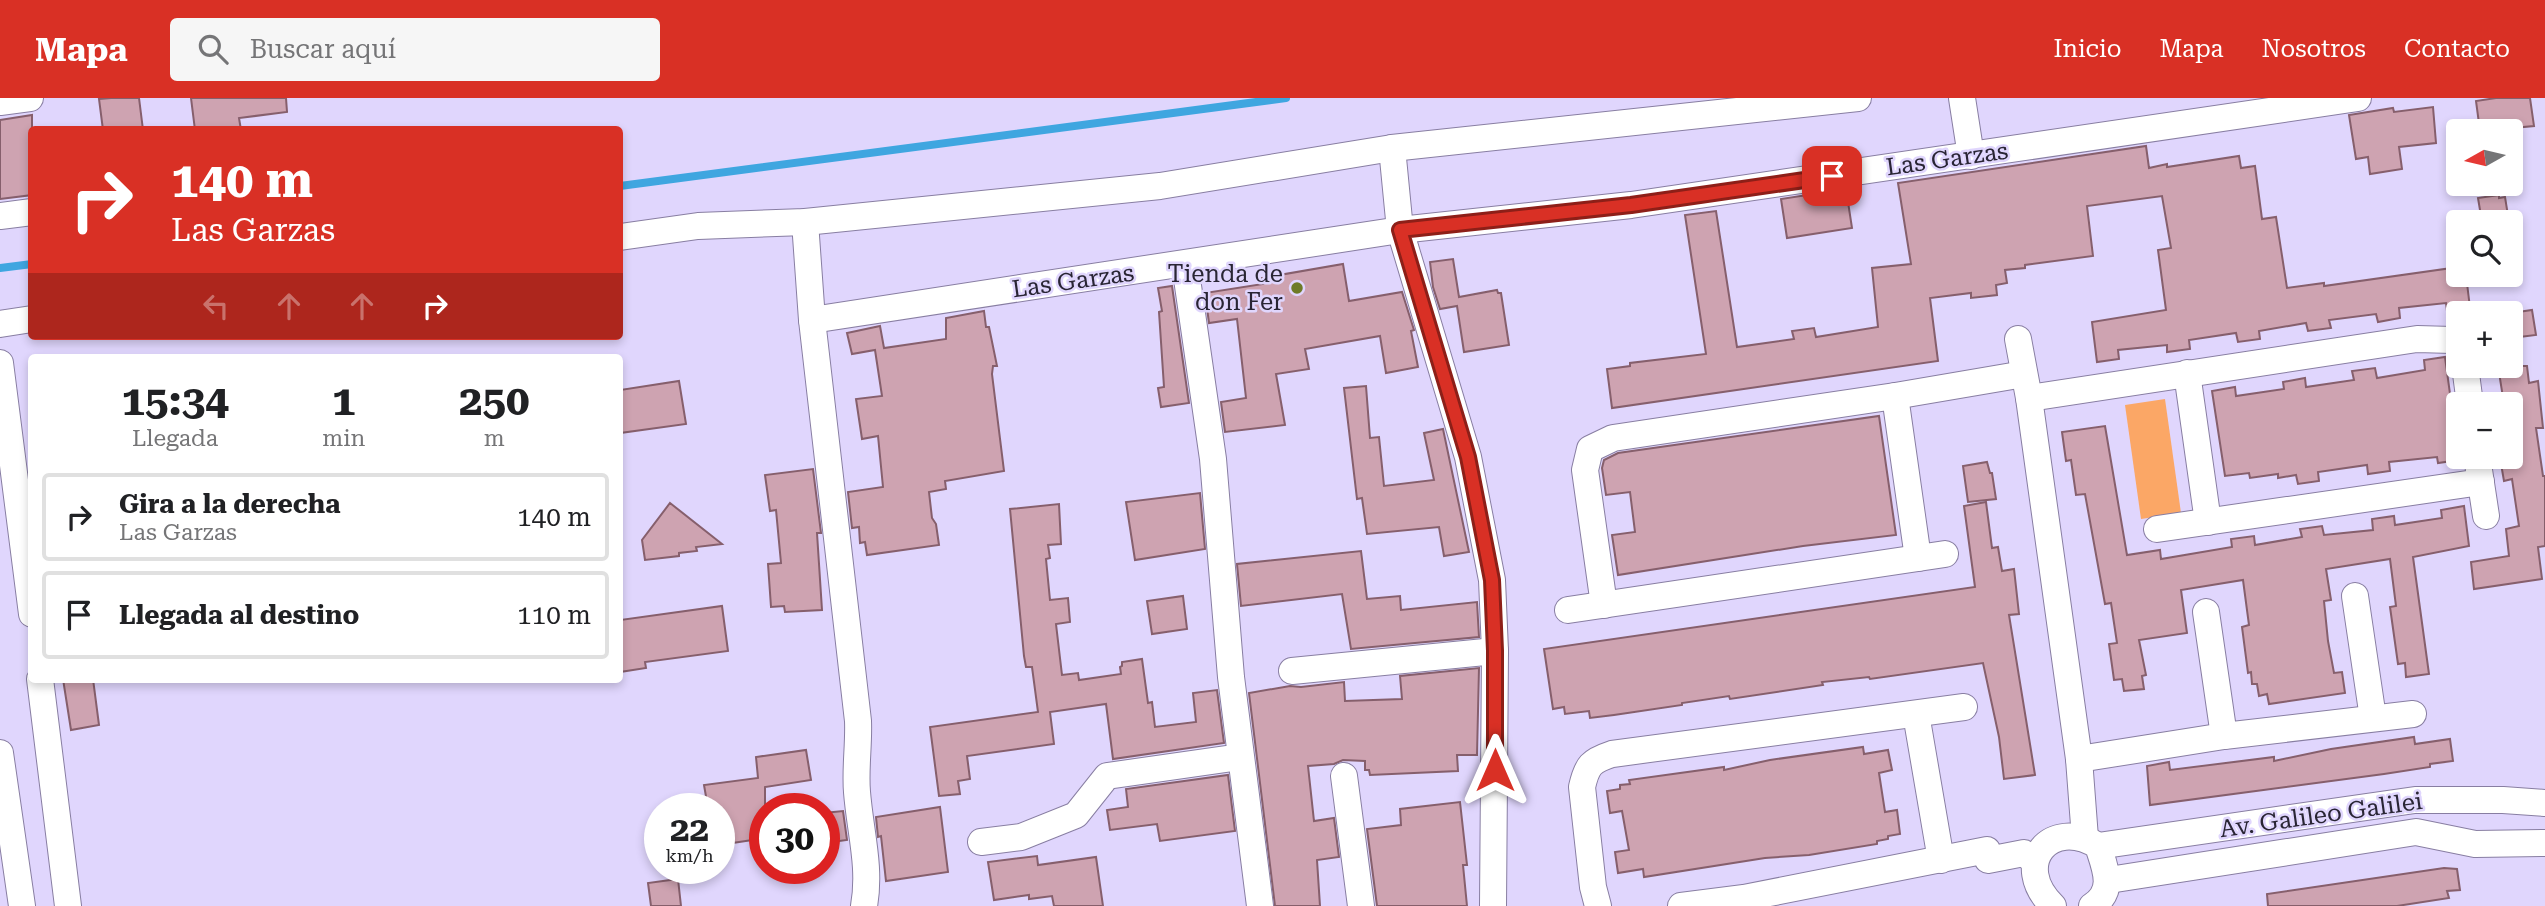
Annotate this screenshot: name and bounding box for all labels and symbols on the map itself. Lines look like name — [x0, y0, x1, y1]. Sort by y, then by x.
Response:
north arrow — [2446, 119, 2524, 196]
street label: Las Garzas — [1884, 137, 2010, 181]
pin — [1802, 146, 1862, 206]
street label: Las Garzas — [1010, 259, 1136, 303]
place label: Tienda de don Fer — [1168, 260, 1283, 316]
marker: Tienda de don Fer — [1289, 280, 1305, 296]
position arrow — [1458, 733, 1532, 807]
street label: Av. Galileo Galilei — [2218, 787, 2424, 843]
speed limit sign: 30 — [749, 793, 840, 884]

